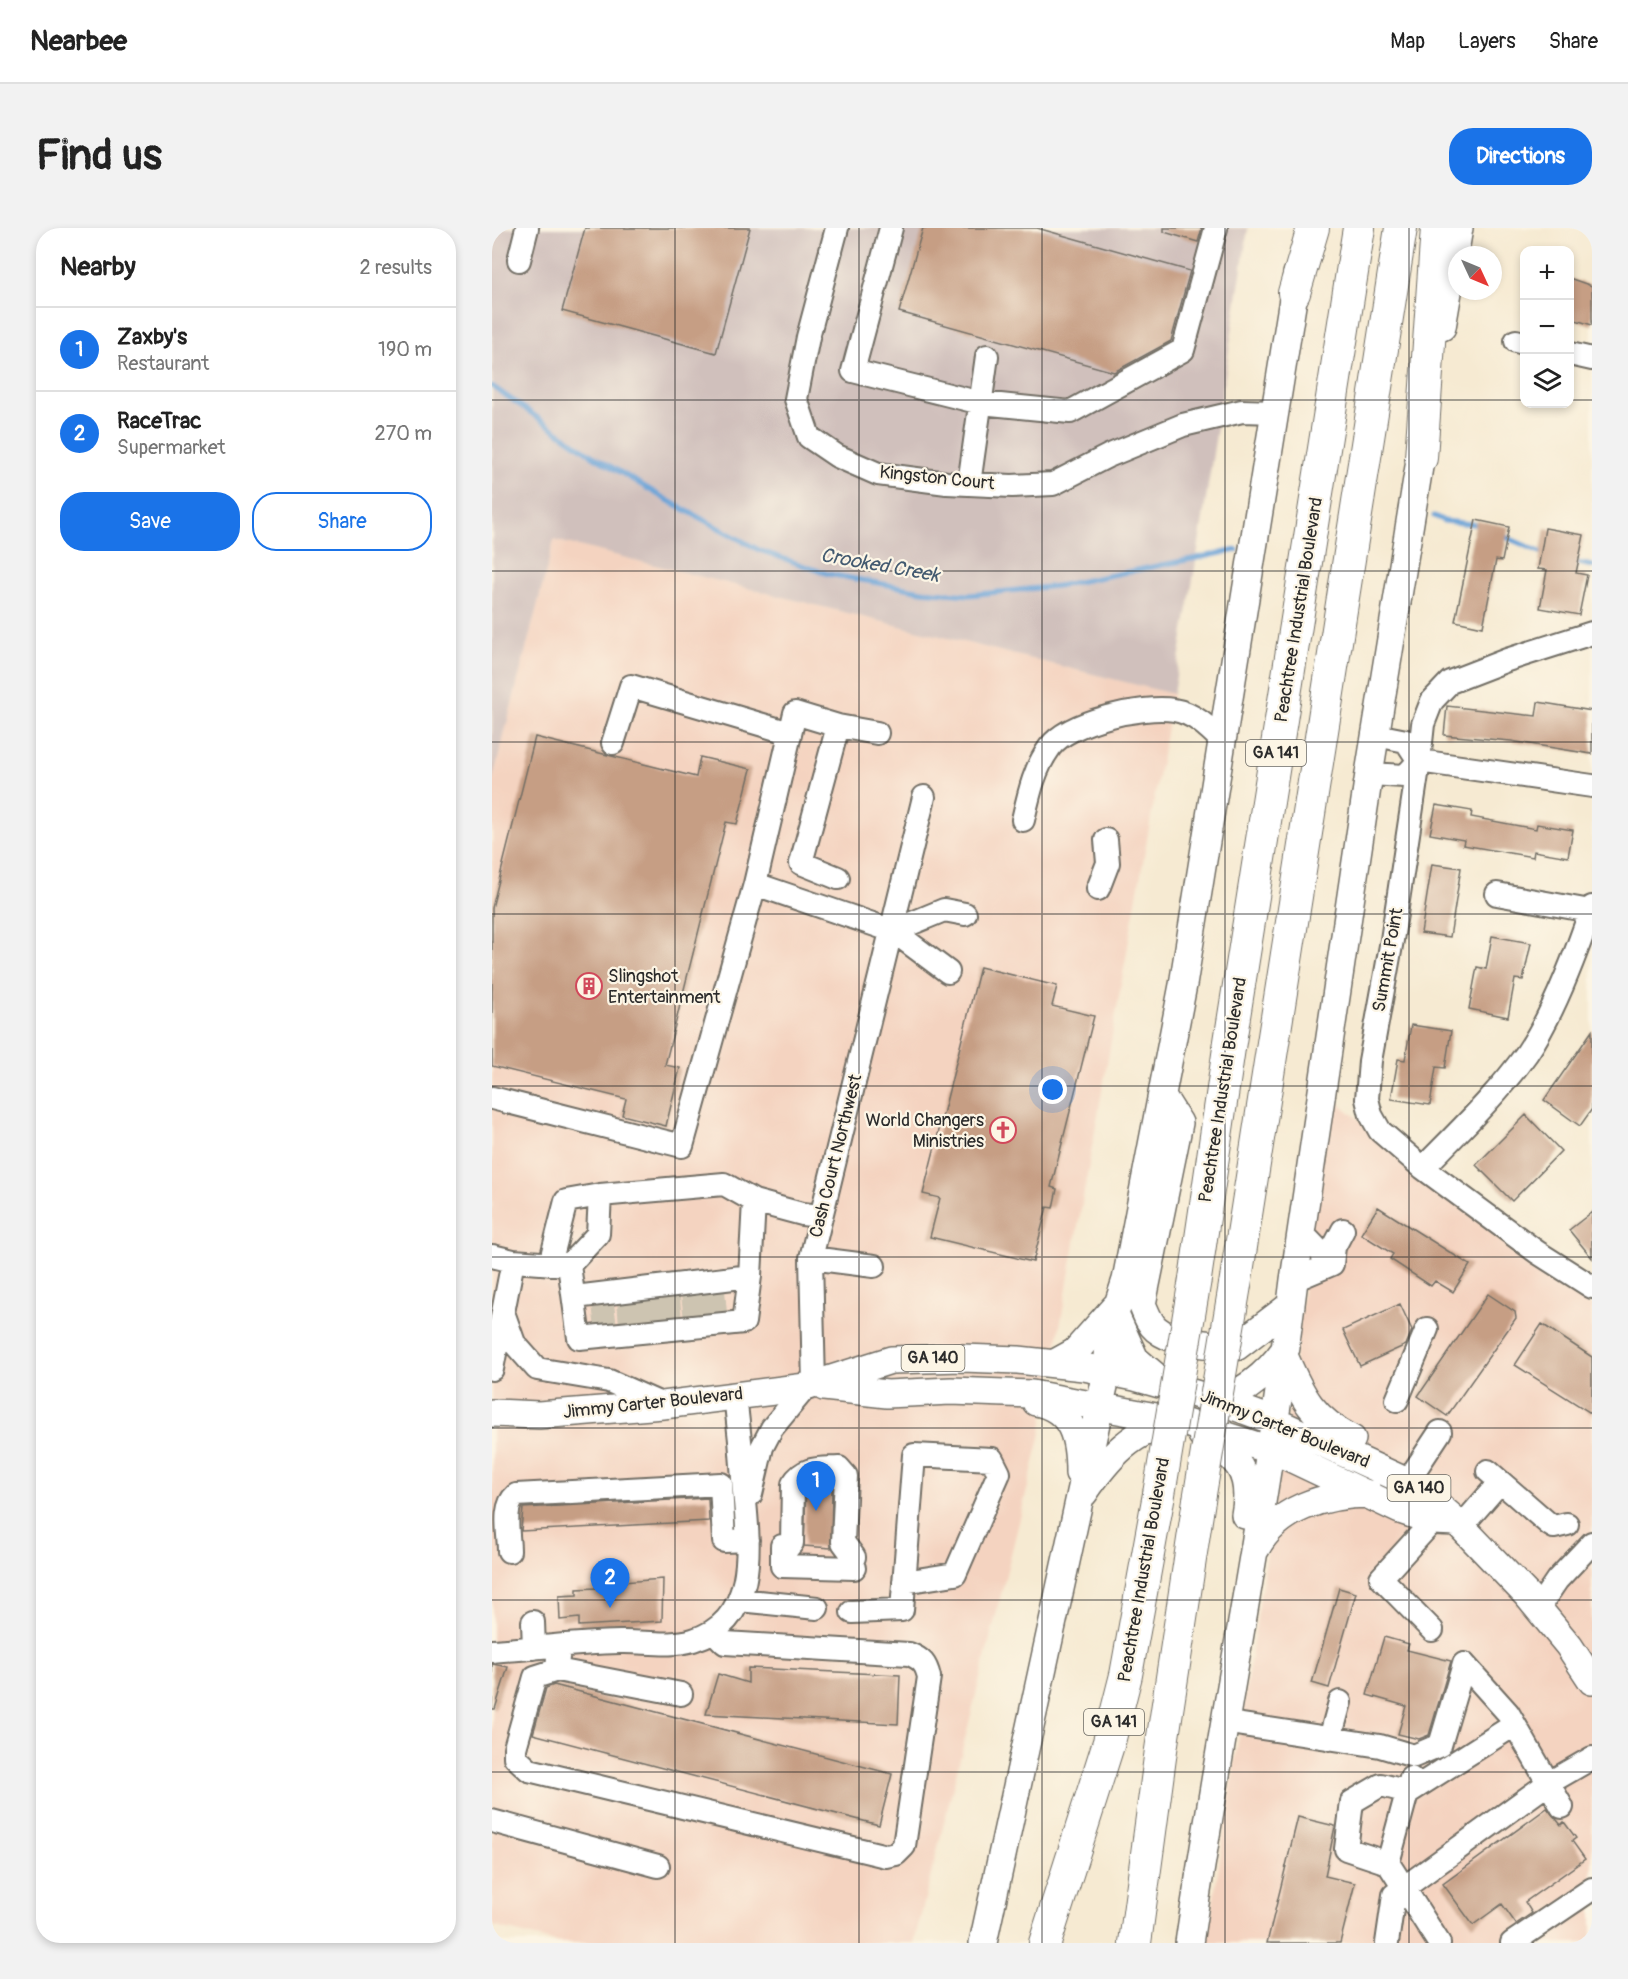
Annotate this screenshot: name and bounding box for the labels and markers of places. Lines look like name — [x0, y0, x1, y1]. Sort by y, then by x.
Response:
place label: Slingshot Entertainment — [608, 965, 721, 1009]
building icon: Slingshot Entertainment — [574, 971, 604, 1001]
place label: World Changers Ministries — [866, 1109, 984, 1153]
church icon: World Changers Ministries — [988, 1115, 1018, 1145]
pin: 1 — [796, 1462, 836, 1511]
pin: 2 — [590, 1558, 630, 1608]

